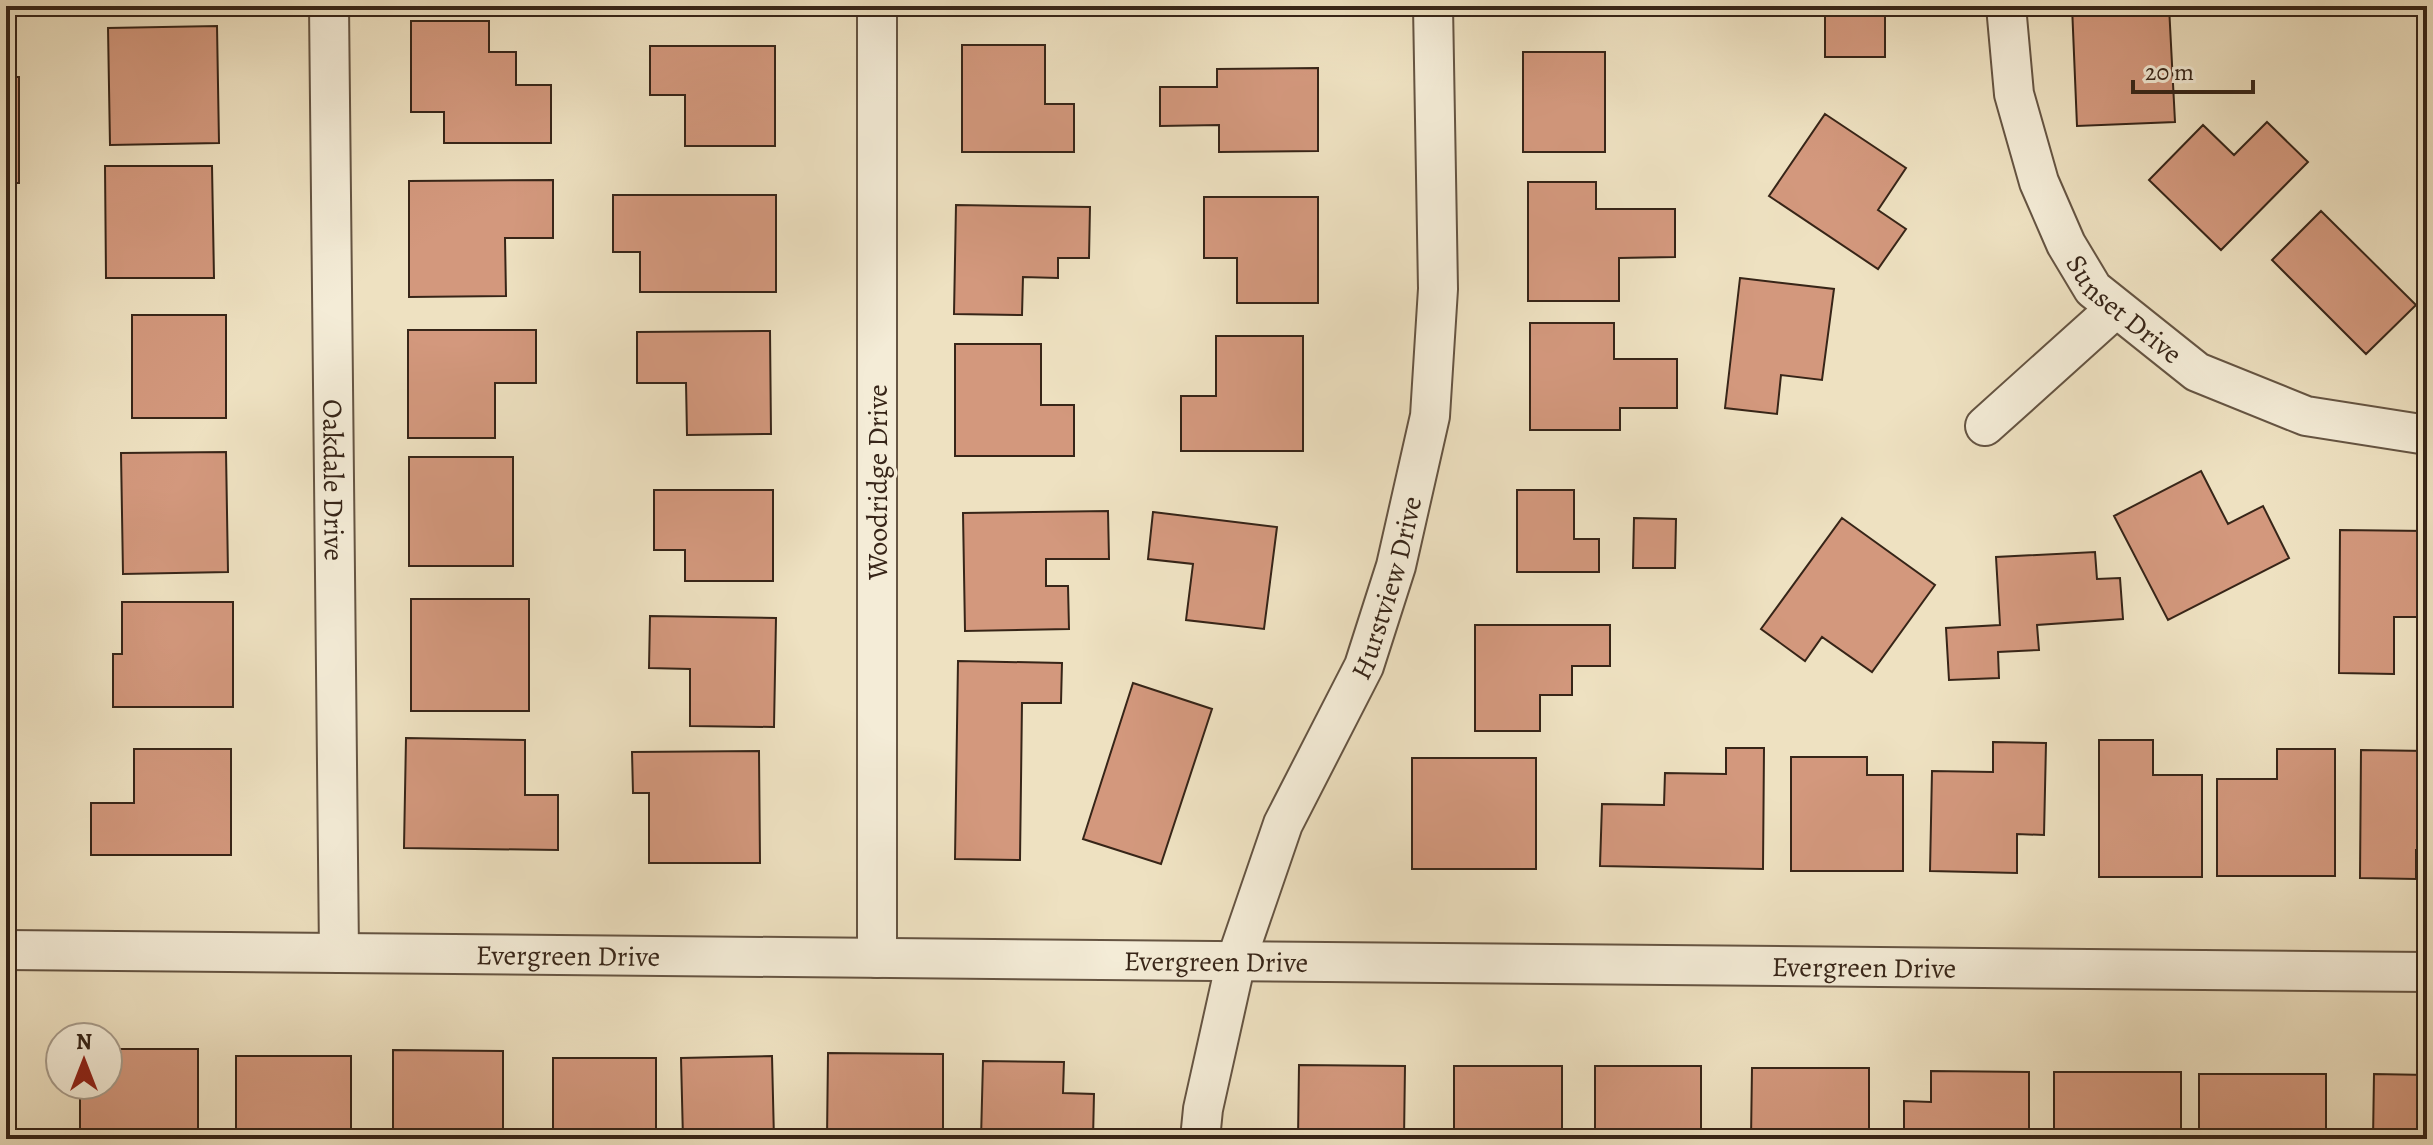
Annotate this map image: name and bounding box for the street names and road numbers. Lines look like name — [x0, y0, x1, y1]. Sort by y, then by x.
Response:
street label: Sunset Drive — [2057, 248, 2190, 373]
street label: Woodridge Drive — [859, 384, 897, 581]
street label: Oakdale Drive — [313, 399, 353, 561]
street label: Hurstview Drive — [1342, 493, 1431, 686]
street label: Evergreen Drive — [476, 936, 660, 976]
street label: Evergreen Drive — [1124, 942, 1308, 982]
street label: Evergreen Drive — [1772, 948, 1956, 988]

